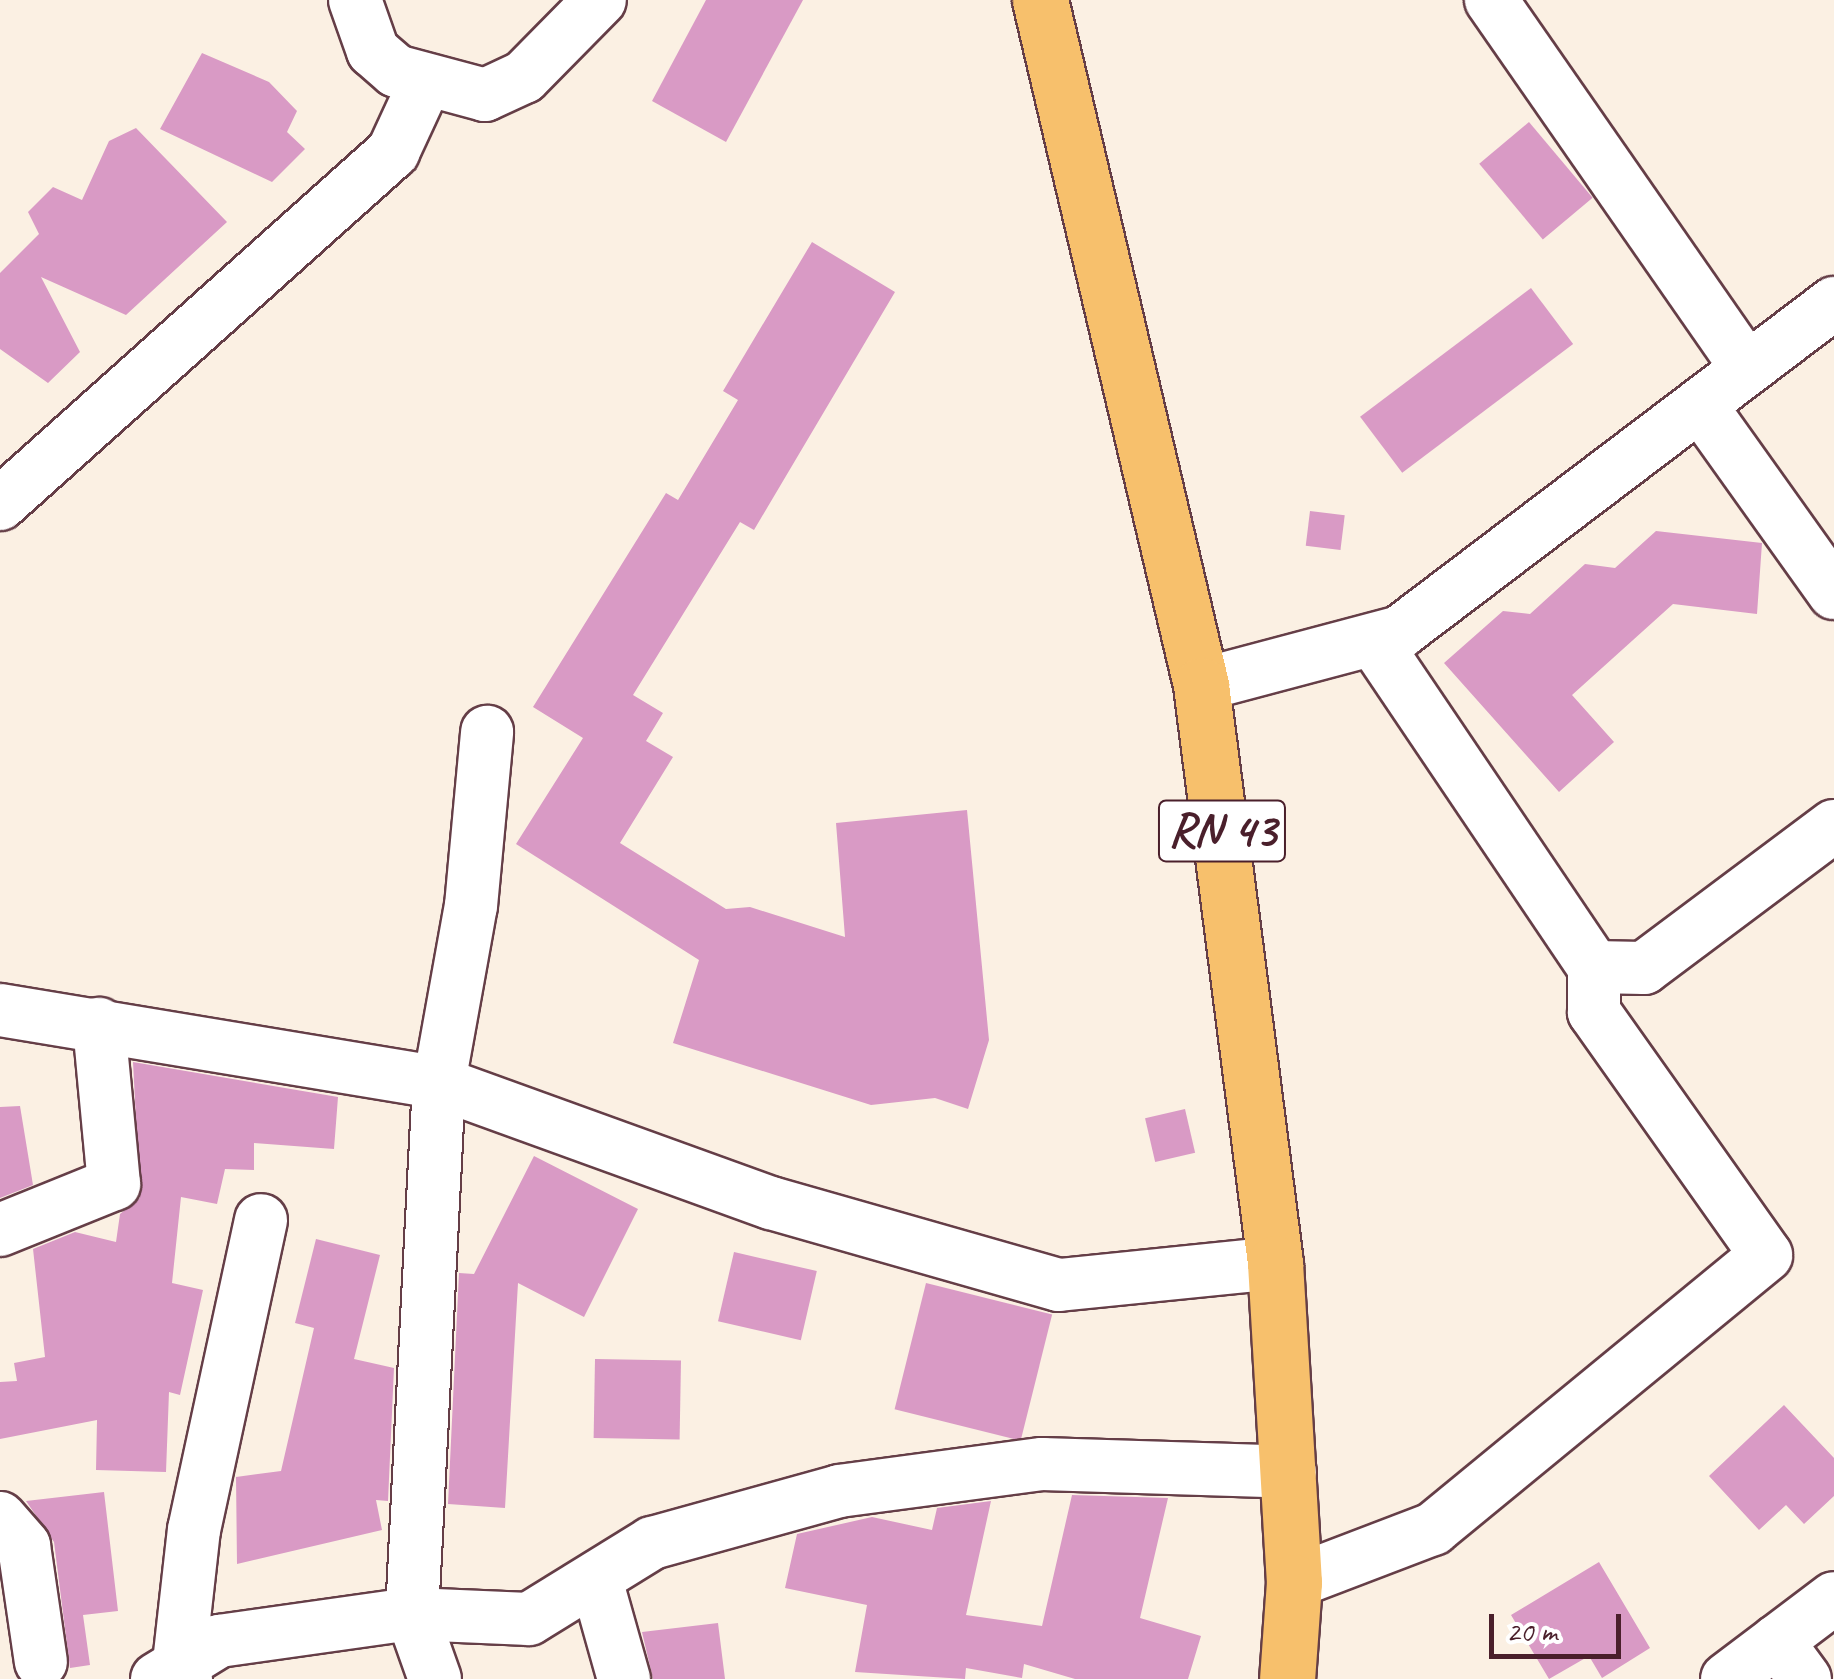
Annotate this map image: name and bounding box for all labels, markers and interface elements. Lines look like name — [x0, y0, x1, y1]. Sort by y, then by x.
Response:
road number: RN 43 — [1157, 788, 1287, 874]
scale bar — [1494, 1594, 1626, 1656]
text: 20 m — [1506, 1612, 1557, 1650]

